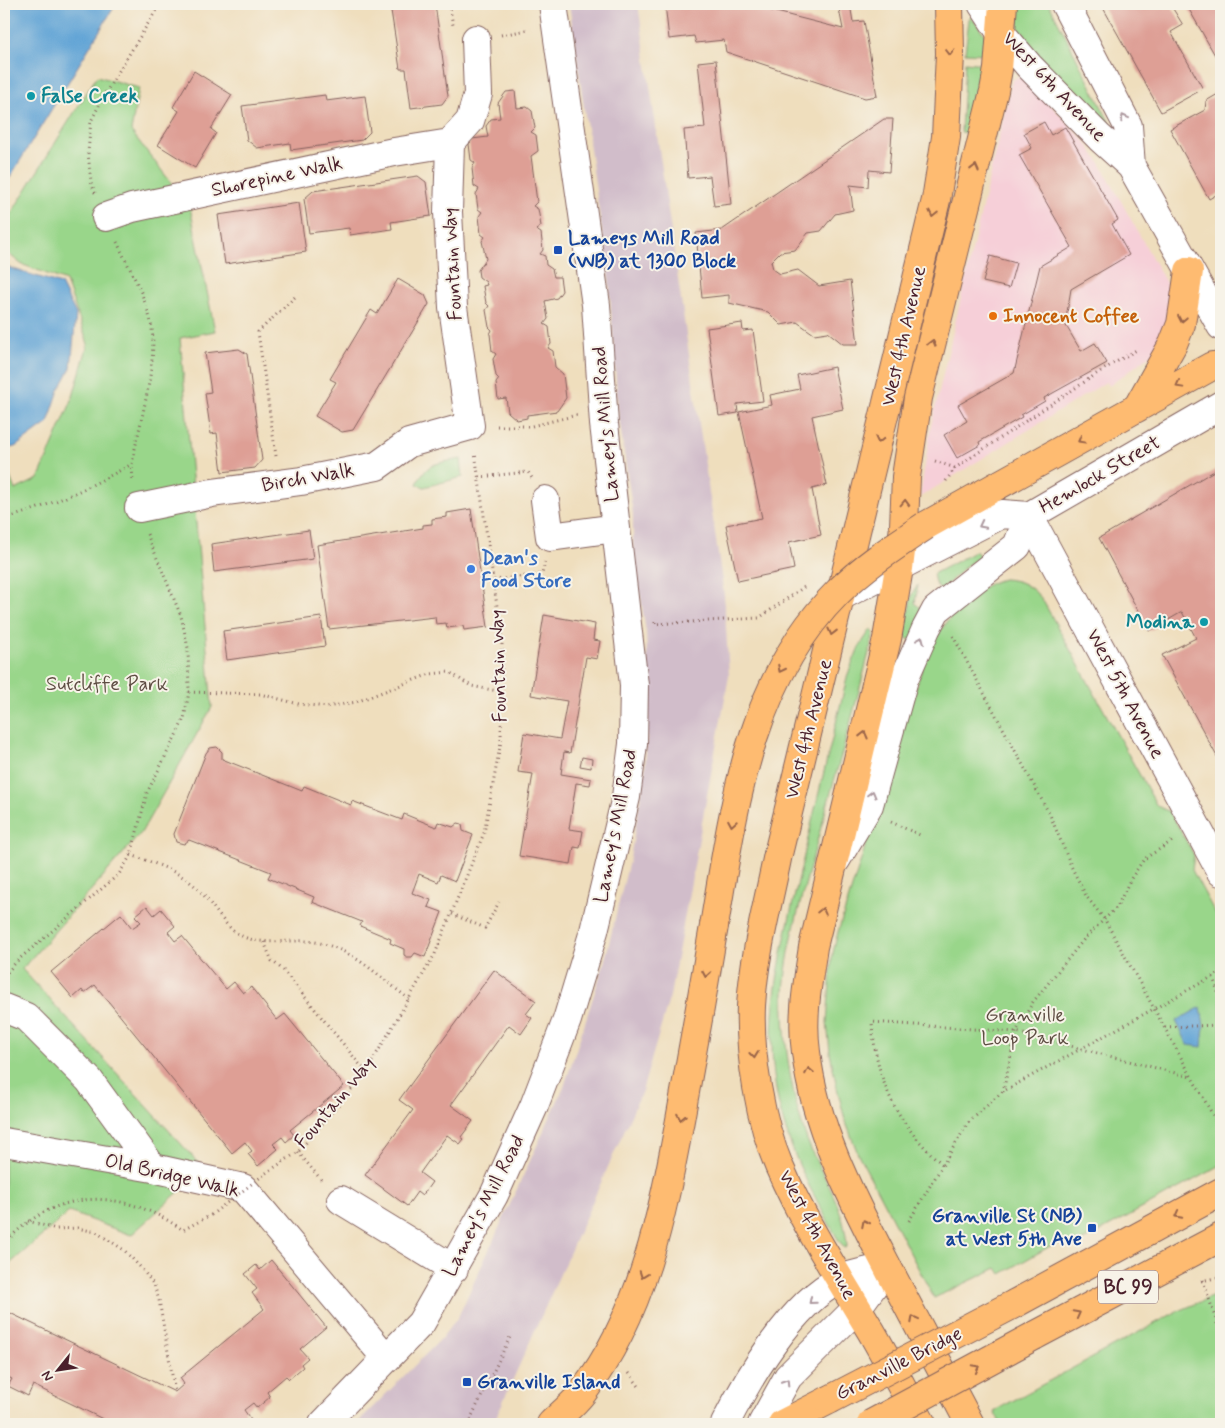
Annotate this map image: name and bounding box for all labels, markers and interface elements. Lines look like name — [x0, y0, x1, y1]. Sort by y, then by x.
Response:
street label: West 6th Avenue — [996, 26, 1112, 148]
one-way arrow — [945, 49, 955, 57]
place label: False Creek — [41, 83, 139, 110]
marker: False Creek — [25, 90, 37, 102]
one-way arrow — [1120, 114, 1130, 123]
street label: Shorepine Walk — [209, 150, 345, 204]
one-way arrow — [969, 163, 980, 172]
street label: Fountain Way — [437, 207, 469, 321]
one-way arrow — [928, 209, 939, 218]
place label: Lameys Mill Road (WB) at 1300 Block — [568, 225, 736, 275]
marker: Lameys Mill Road (WB) at 1300 Block — [552, 244, 564, 256]
street label: West 4th Avenue — [875, 263, 933, 409]
place label: Innocent Coffee — [1003, 303, 1140, 330]
marker: Innocent Coffee — [987, 310, 999, 322]
one-way arrow — [1177, 314, 1187, 323]
one-way arrow — [926, 338, 937, 347]
street label: Lamey's Mill Road — [586, 345, 626, 503]
one-way arrow — [1175, 379, 1184, 389]
street label: Hemlock Street — [1034, 429, 1166, 521]
one-way arrow — [1077, 433, 1086, 443]
one-way arrow — [874, 435, 885, 444]
street label: Birch Walk — [260, 457, 357, 499]
one-way arrow — [900, 498, 911, 506]
one-way arrow — [979, 519, 988, 529]
place label: Dean's Food Store — [481, 545, 571, 595]
marker: Dean's Food Store — [465, 563, 477, 575]
street label: Fountain Way — [484, 609, 514, 723]
place label: Modina — [1126, 609, 1195, 636]
marker: Modina — [1198, 616, 1210, 628]
street label: West 5th Avenue — [1079, 624, 1171, 764]
one-way arrow — [827, 627, 838, 636]
one-way arrow — [915, 636, 926, 645]
street label: West 4th Avenue — [779, 656, 839, 802]
one-way arrow — [777, 664, 787, 673]
park label: Sutcliffe Park — [46, 671, 168, 698]
one-way arrow — [858, 730, 869, 739]
street label: Lamey's Mill Road — [588, 747, 644, 905]
one-way arrow — [866, 790, 877, 799]
one-way arrow — [727, 819, 737, 828]
one-way arrow — [816, 906, 827, 915]
one-way arrow — [702, 970, 712, 978]
park label: Granville Loop Park — [981, 1002, 1069, 1052]
street label: Fountain Way — [288, 1051, 382, 1155]
one-way arrow — [748, 1051, 759, 1059]
one-way arrow — [805, 1067, 815, 1076]
one-way arrow — [676, 1113, 686, 1122]
street label: Lamey's Mill Road — [437, 1130, 531, 1282]
street label: Old Bridge Walk — [102, 1147, 242, 1206]
street label: West 4th Avenue — [772, 1166, 863, 1305]
place label: Granville St (NB) at West 5th Ave — [932, 1203, 1083, 1253]
one-way arrow — [1175, 1209, 1184, 1219]
one-way arrow — [861, 1220, 871, 1229]
marker: Granville St (NB) at West 5th Ave — [1086, 1222, 1098, 1234]
one-way arrow — [639, 1270, 649, 1279]
road number: BC 99 — [1098, 1270, 1158, 1304]
one-way arrow — [809, 1295, 818, 1304]
one-way arrow — [1072, 1310, 1081, 1320]
one-way arrow — [911, 1315, 921, 1324]
street label: Granville Bridge — [831, 1321, 967, 1407]
north arrow — [32, 1346, 82, 1396]
one-way arrow — [970, 1364, 979, 1374]
text: N — [37, 1367, 58, 1385]
place label: Granville Island — [477, 1369, 620, 1396]
marker: Granville Island — [461, 1376, 473, 1388]
one-way arrow — [780, 1378, 790, 1387]

